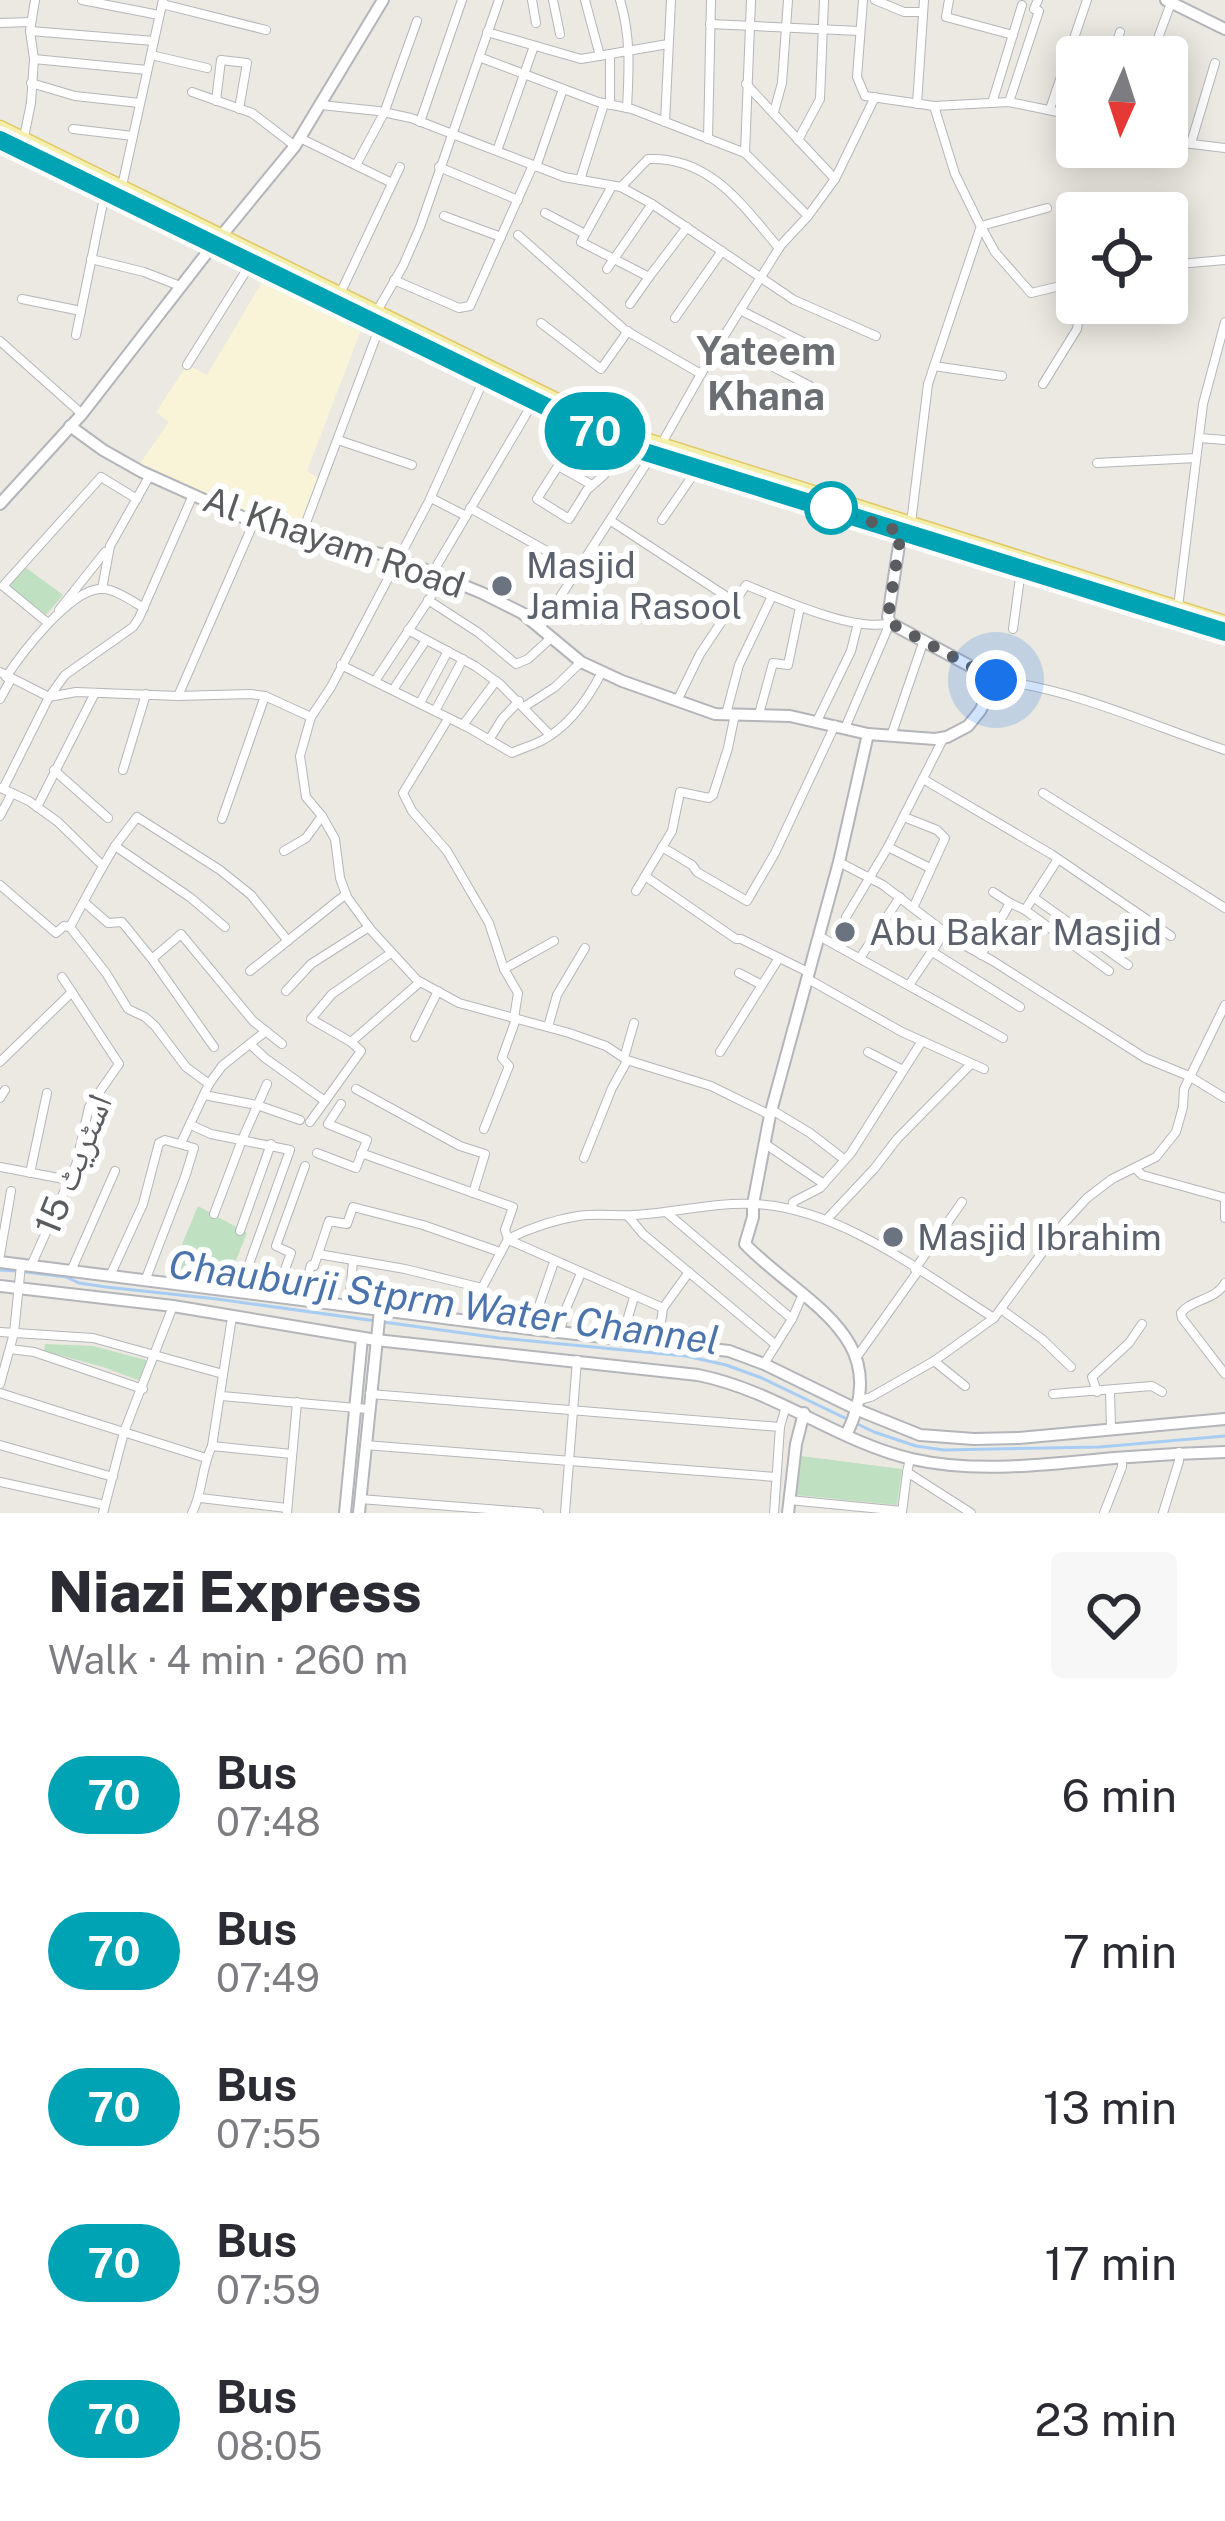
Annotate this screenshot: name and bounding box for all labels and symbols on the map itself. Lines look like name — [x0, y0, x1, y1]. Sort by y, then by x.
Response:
north arrow — [1056, 36, 1188, 168]
district label: Yateem Khana — [696, 328, 836, 419]
line badge: 70 — [541, 392, 649, 470]
street label: Al Khayam Road — [198, 478, 470, 606]
unlabelled marker — [806, 483, 856, 533]
place label: Masjid Jamia Rasool — [526, 544, 742, 627]
marker: Masjid Jamia Rasool — [489, 573, 515, 599]
your location — [966, 650, 1026, 710]
place label: Abu Bakar Masjid — [869, 911, 1162, 953]
marker: Abu Bakar Masjid — [832, 919, 858, 945]
street label: اسٹریٹ 15 — [26, 1088, 120, 1240]
place label: Masjid Ibrahim — [917, 1216, 1162, 1258]
marker: Masjid Ibrahim — [880, 1224, 906, 1250]
water label: Chauburji Stprm Water Channel — [166, 1241, 722, 1363]

